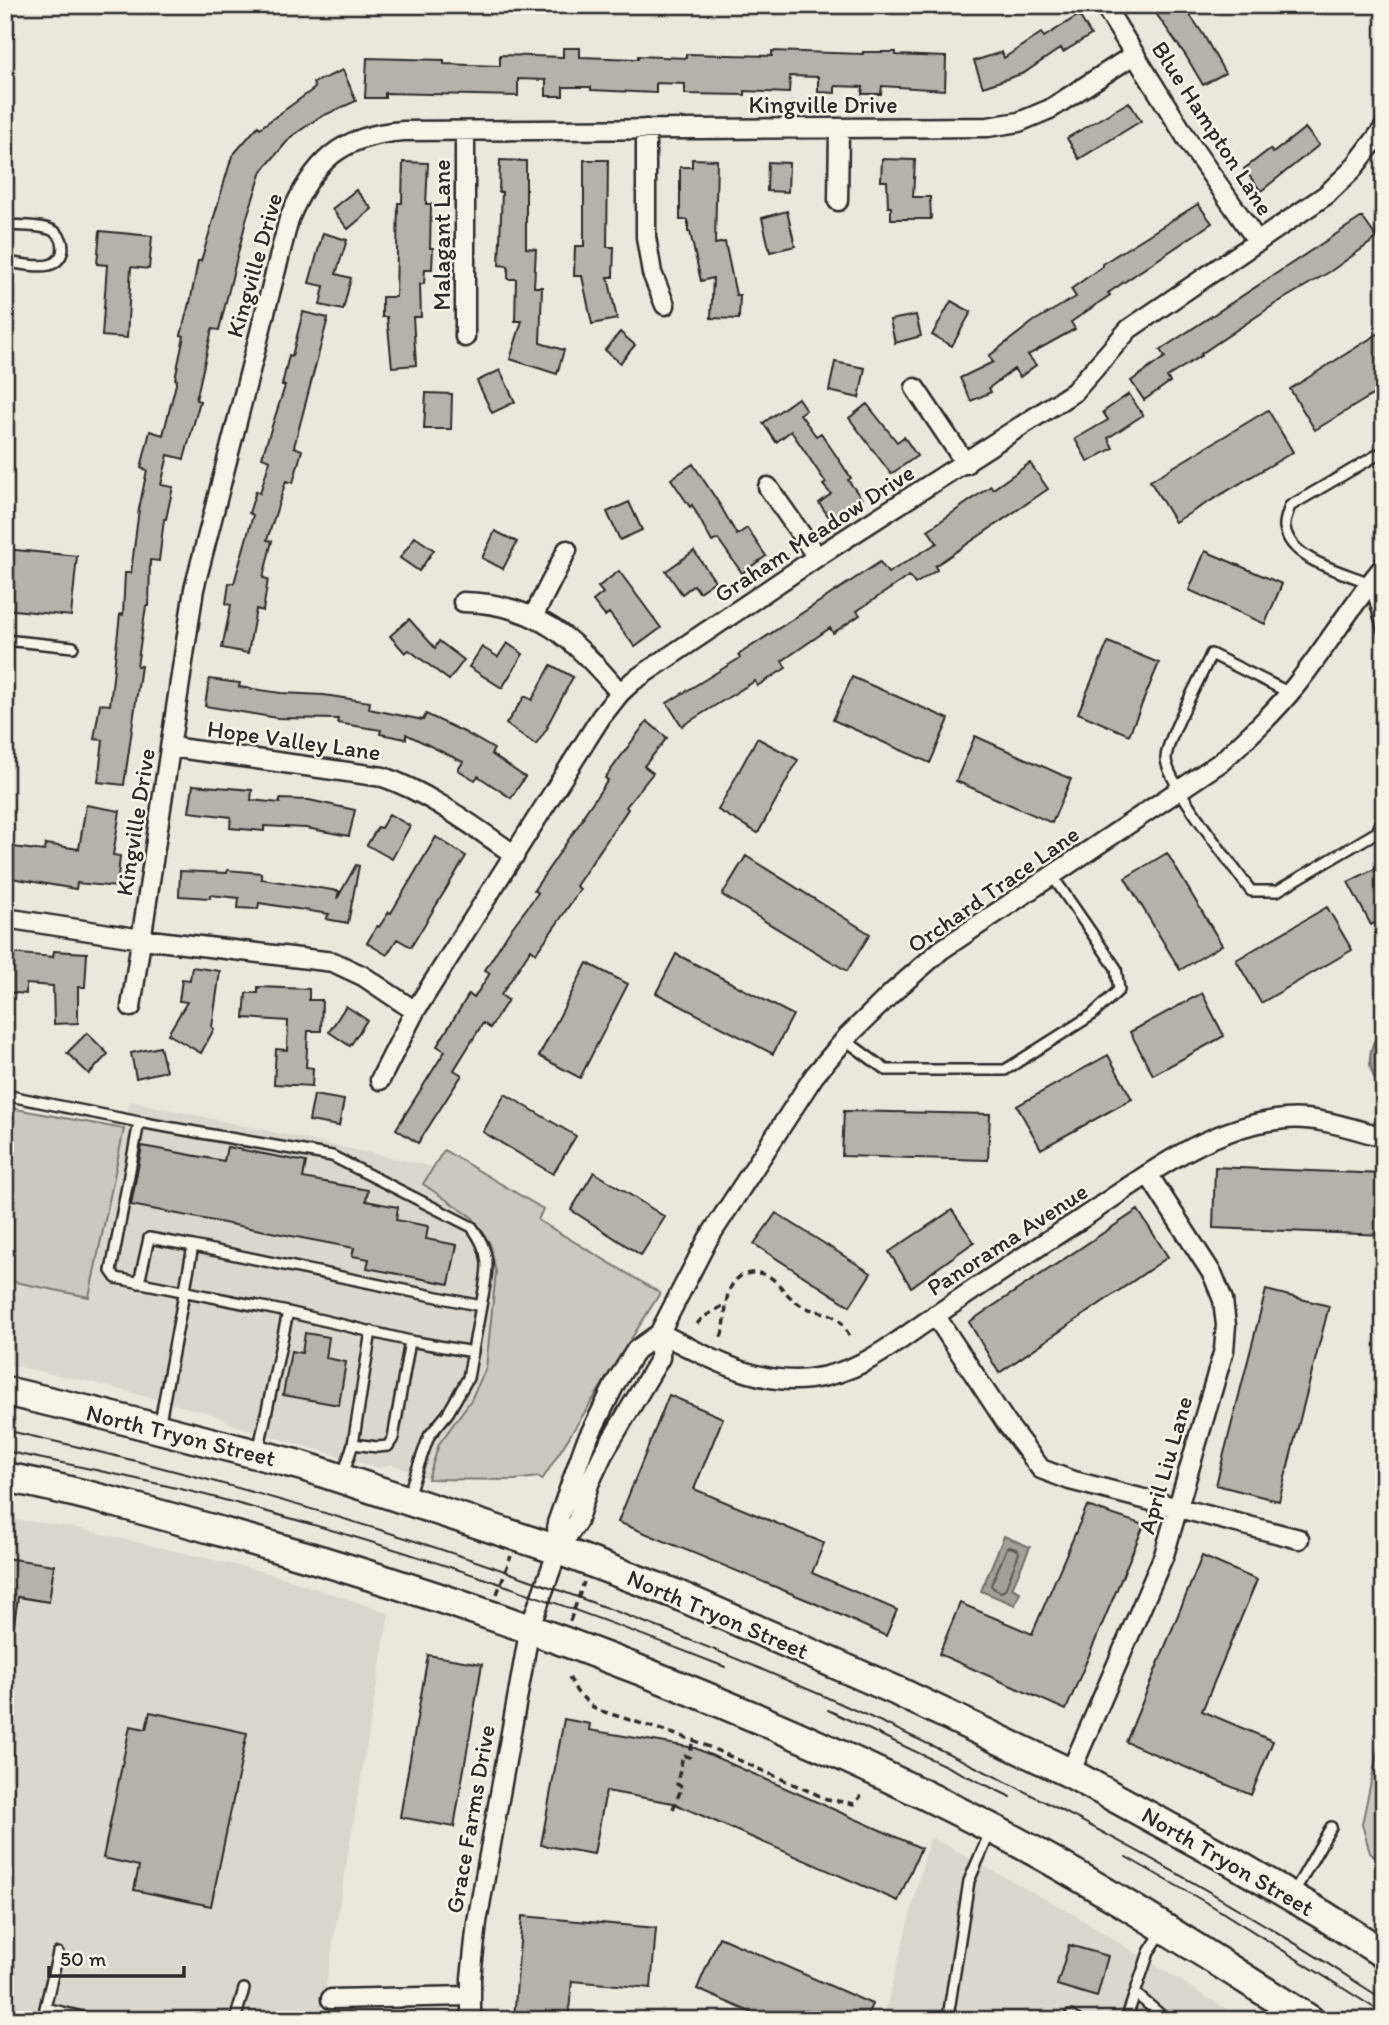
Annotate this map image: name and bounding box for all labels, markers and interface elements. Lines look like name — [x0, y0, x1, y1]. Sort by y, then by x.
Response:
street label: Blue Hampton Lane — [1146, 35, 1280, 221]
street label: Kingville Drive — [748, 90, 898, 119]
street label: Malagant Lane — [427, 159, 456, 311]
street label: Kingville Drive — [220, 189, 288, 341]
street label: Graham Meadow Drive — [709, 458, 919, 608]
street label: Hope Valley Lane — [205, 713, 383, 767]
street label: Kingville Drive — [109, 746, 161, 898]
street label: Orchard Trace Lane — [902, 819, 1084, 959]
street label: Panorama Avenue — [921, 1176, 1093, 1302]
street label: April Liu Lane — [1131, 1393, 1199, 1537]
street label: North Tryon Street — [83, 1397, 279, 1473]
street label: North Tryon Street — [623, 1563, 813, 1665]
street label: Grace Farms Drive — [439, 1722, 501, 1916]
street label: North Tryon Street — [1137, 1800, 1319, 1922]
scale bar — [49, 1934, 184, 1978]
text: 50 m — [60, 1946, 107, 1971]

